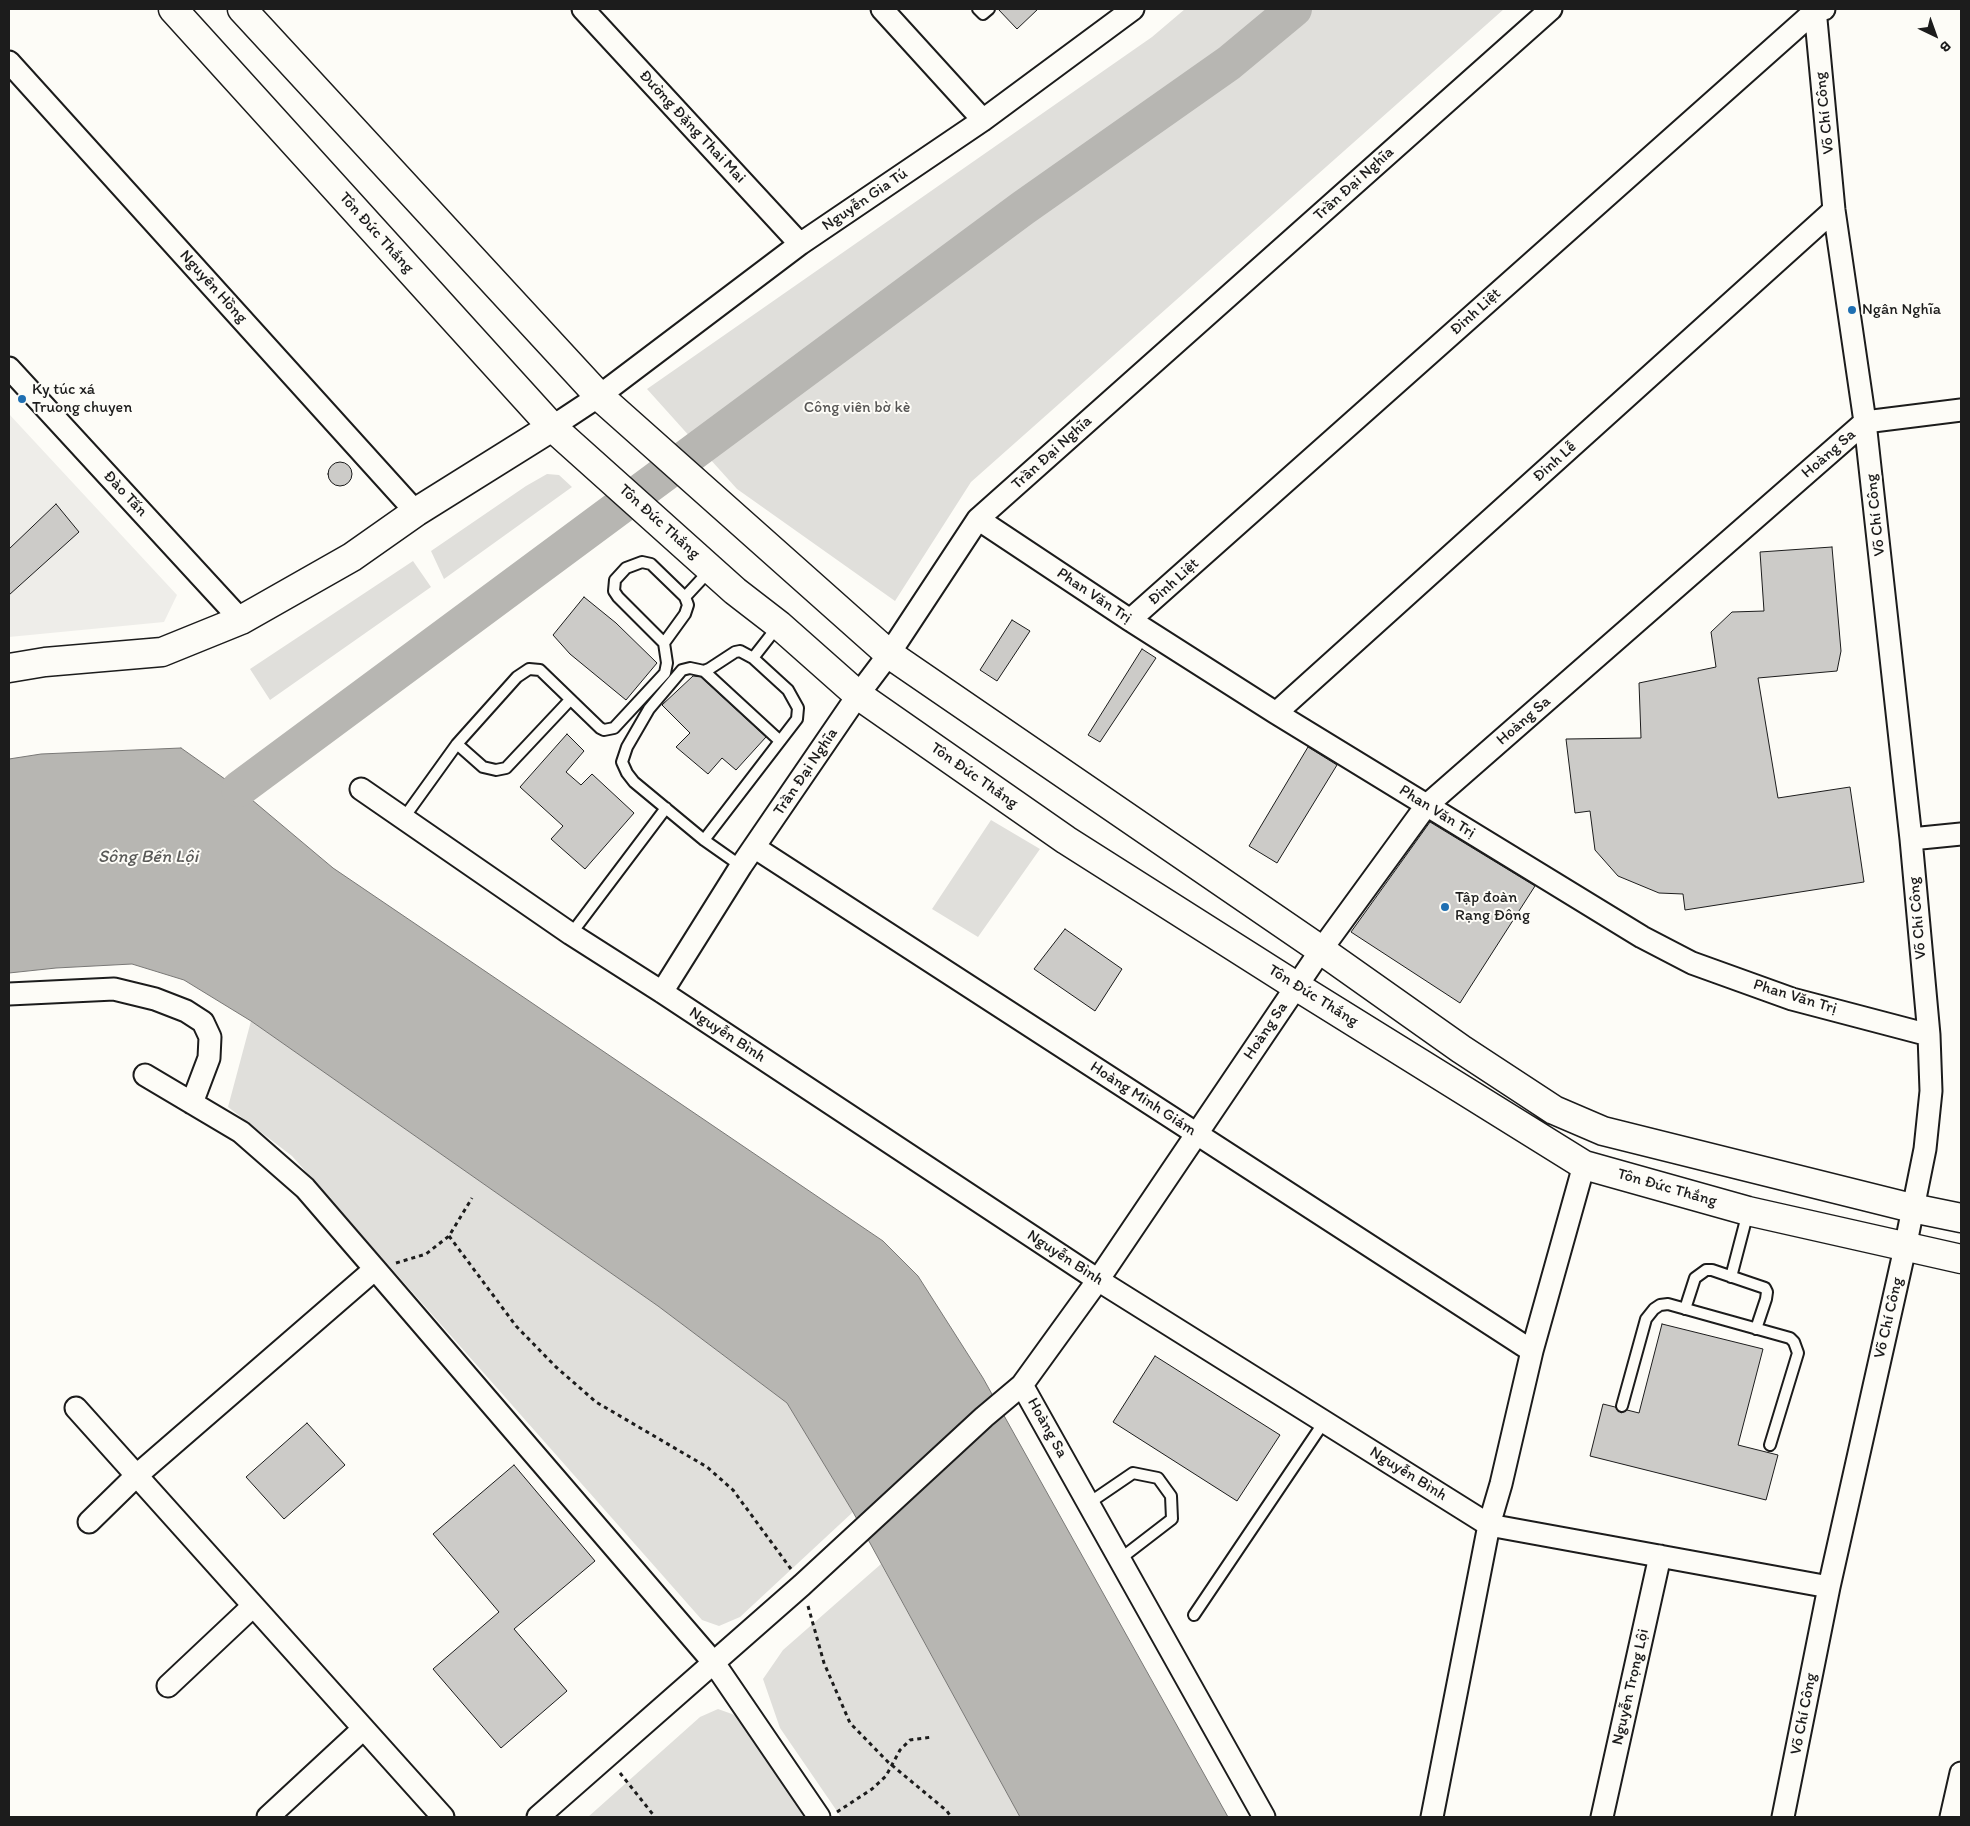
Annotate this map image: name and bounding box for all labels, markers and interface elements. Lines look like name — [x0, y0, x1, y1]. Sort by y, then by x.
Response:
north arrow — [1910, 10, 1960, 60]
text: B — [1936, 37, 1954, 56]
street label: Đường Đặng Thai Mai — [635, 66, 749, 188]
street label: Võ Chí Công — [1811, 71, 1839, 155]
street label: Trần Đại Nghĩa — [1310, 143, 1398, 225]
street label: Nguyễn Gia Tú — [819, 164, 911, 236]
street label: Tôn Đức Thắng — [334, 188, 418, 278]
street label: Nguyên Hồng — [175, 246, 251, 328]
street label: Đinh Liệt — [1447, 284, 1505, 340]
place label: Ngân Nghĩa — [1862, 300, 1941, 320]
marker: Ngân Nghĩa — [1846, 304, 1858, 316]
place label: Ky túc xá Truong chuyen — [32, 380, 132, 418]
marker: Ky túc xá Truong chuyen — [16, 393, 28, 405]
park label: Công viên bờ kè — [804, 398, 910, 418]
street label: Trần Đại Nghĩa — [1008, 412, 1096, 494]
street label: Hoàng Sa — [1798, 425, 1860, 483]
street label: Đinh Lễ — [1529, 438, 1581, 486]
street label: Đào Tấn — [99, 467, 151, 521]
street label: Võ Chí Công — [1862, 473, 1890, 557]
street label: Tôn Đức Thắng — [614, 480, 704, 564]
street label: Đinh Liệt — [1145, 554, 1203, 610]
street label: Phan Văn Trị — [1053, 564, 1135, 628]
street label: Hoàng Sa — [1493, 692, 1555, 750]
street label: Trần Đại Nghĩa — [770, 724, 842, 820]
street label: Tôn Đức Thắng — [926, 739, 1022, 813]
street label: Phan Văn Trị — [1395, 781, 1479, 843]
water label: Sông Bến Lội — [98, 846, 198, 868]
street label: Võ Chí Công — [1905, 876, 1931, 960]
place label: Tập đoàn Rạng Đông — [1455, 888, 1530, 926]
marker: Tập đoàn Rạng Đông — [1439, 901, 1451, 913]
street label: Tôn Đức Thắng — [1264, 961, 1362, 1031]
street label: Phan Văn Trị — [1751, 975, 1839, 1019]
street label: Hoàng Sa — [1240, 998, 1292, 1064]
street label: Nguyễn Bình — [685, 1003, 769, 1067]
street label: Hoàng Minh Giám — [1086, 1058, 1200, 1140]
street label: Tôn Đức Thắng — [1615, 1165, 1719, 1211]
street label: Nguyễn Bình — [1023, 1226, 1107, 1290]
street label: Võ Chí Công — [1870, 1276, 1908, 1360]
street label: Hoàng Sa — [1023, 1395, 1071, 1461]
street label: Nguyễn Bình — [1366, 1443, 1450, 1505]
street label: Nguyễn Trọng Lội — [1608, 1627, 1654, 1747]
street label: Võ Chí Công — [1787, 1672, 1821, 1756]

